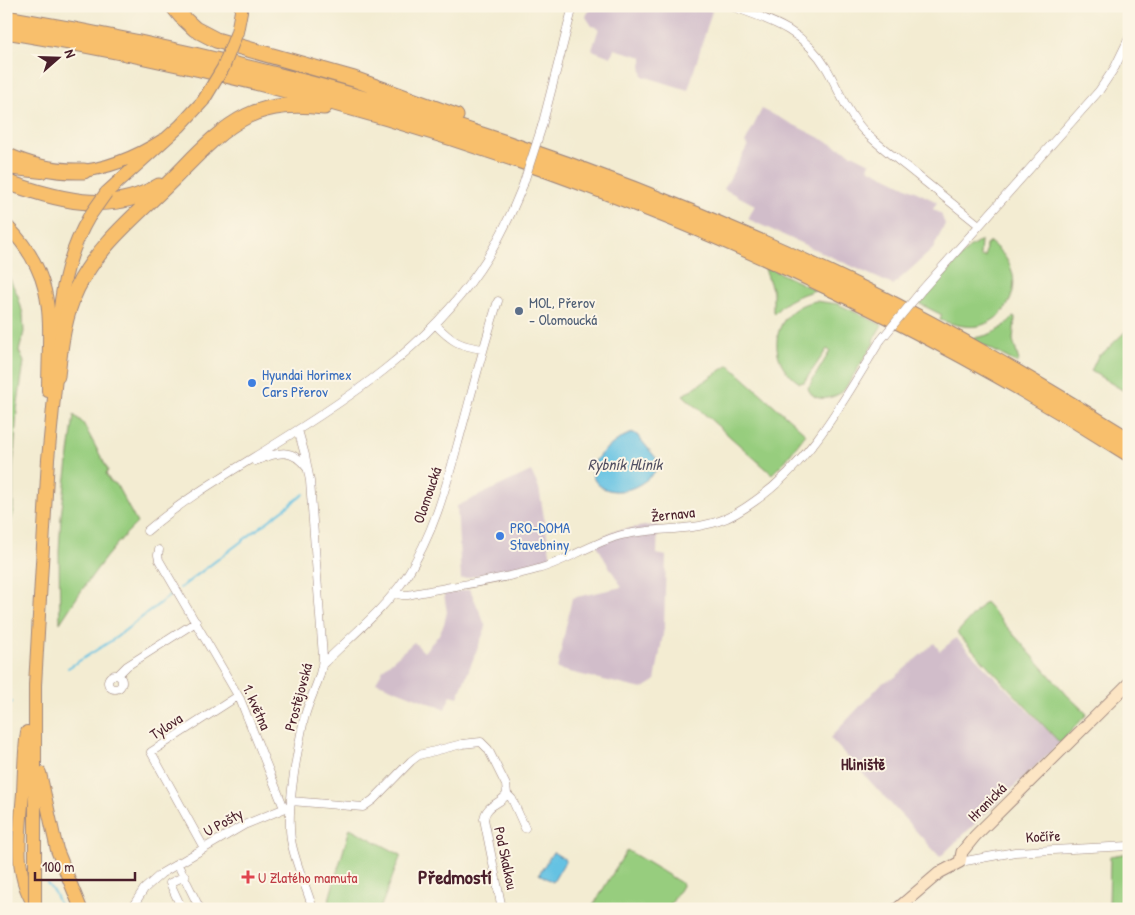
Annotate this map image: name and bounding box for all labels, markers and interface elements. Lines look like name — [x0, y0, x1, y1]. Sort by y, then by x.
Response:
north arrow — [32, 32, 82, 82]
text: N — [60, 47, 81, 61]
place label: MOL, Přerov - Olomoucká — [529, 292, 597, 330]
marker: MOL, Přerov - Olomoucká — [513, 305, 525, 317]
place label: Hyundai Horimex Cars Přerov — [262, 364, 352, 402]
marker: Hyundai Horimex Cars Přerov — [246, 377, 258, 389]
water label: Rybník Hliník — [588, 453, 664, 475]
street label: Olomoucká — [408, 464, 446, 526]
street label: Žernava — [650, 501, 696, 527]
place label: PRO-DOMA Stavebniny — [510, 517, 571, 555]
marker: PRO-DOMA Stavebniny — [494, 530, 506, 542]
street label: Prostějovská — [279, 661, 317, 733]
street label: 1. května — [238, 681, 276, 733]
street label: Tylova — [145, 708, 187, 744]
district label: Hliniště — [841, 753, 886, 775]
street label: Hranická — [963, 778, 1011, 826]
street label: U Pošty — [199, 803, 247, 841]
street label: Pod Skalkou — [489, 825, 523, 891]
street label: Kočíře — [1025, 825, 1061, 847]
scale bar — [35, 850, 135, 882]
text: 100 m — [42, 856, 75, 877]
district label: Předmostí — [418, 863, 492, 890]
place label: U Zlatého mamuta — [258, 867, 358, 888]
marker: U Zlatého mamuta — [242, 871, 254, 883]

